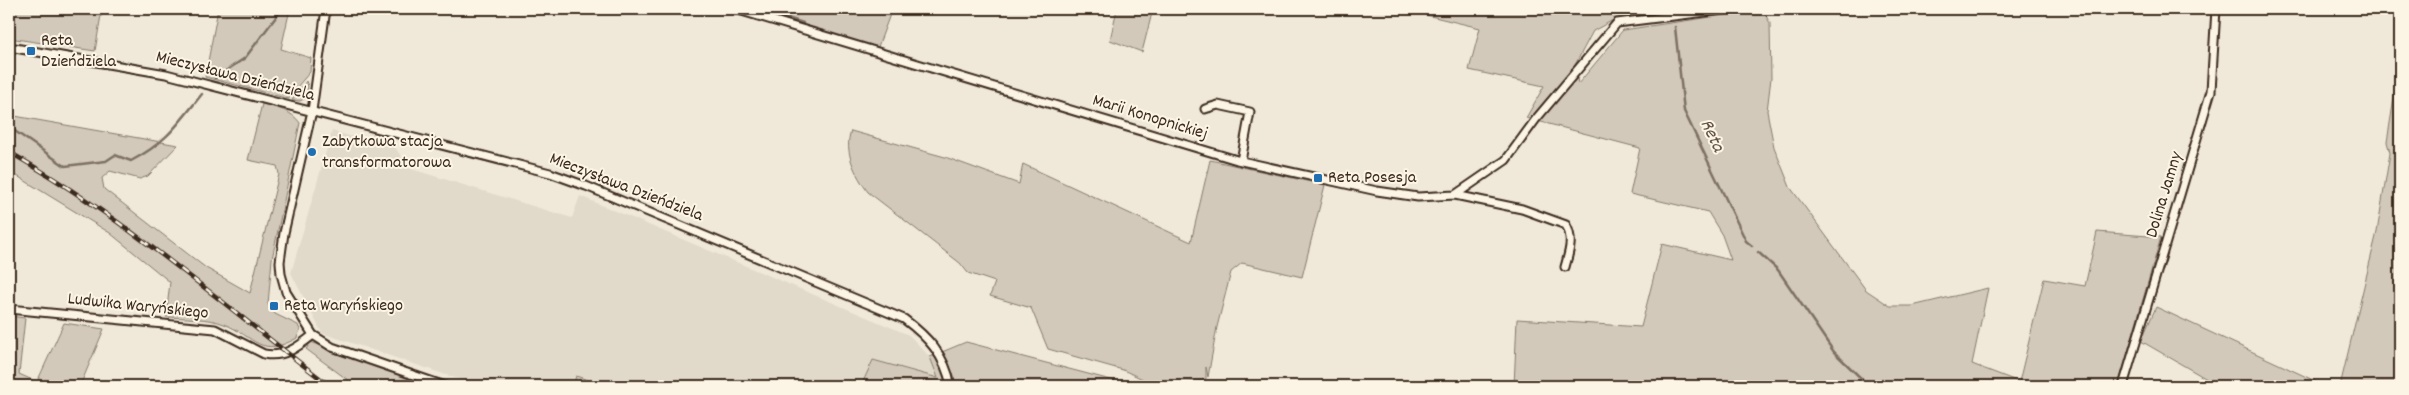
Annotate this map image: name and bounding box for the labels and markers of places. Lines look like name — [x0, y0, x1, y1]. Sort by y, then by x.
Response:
place label: Reta Dzieńdziela — [41, 29, 116, 75]
marker: Reta Dzieńdziela — [25, 45, 37, 57]
place label: Zabytkowa stacja transformatorowa — [322, 130, 451, 176]
marker: Zabytkowa stacja transformatorowa — [306, 146, 318, 158]
place label: Reta Posesja — [1328, 166, 1417, 191]
marker: Reta Posesja — [1312, 172, 1324, 184]
place label: Reta Waryńskiego — [284, 294, 403, 319]
marker: Reta Waryńskiego — [268, 300, 280, 312]

